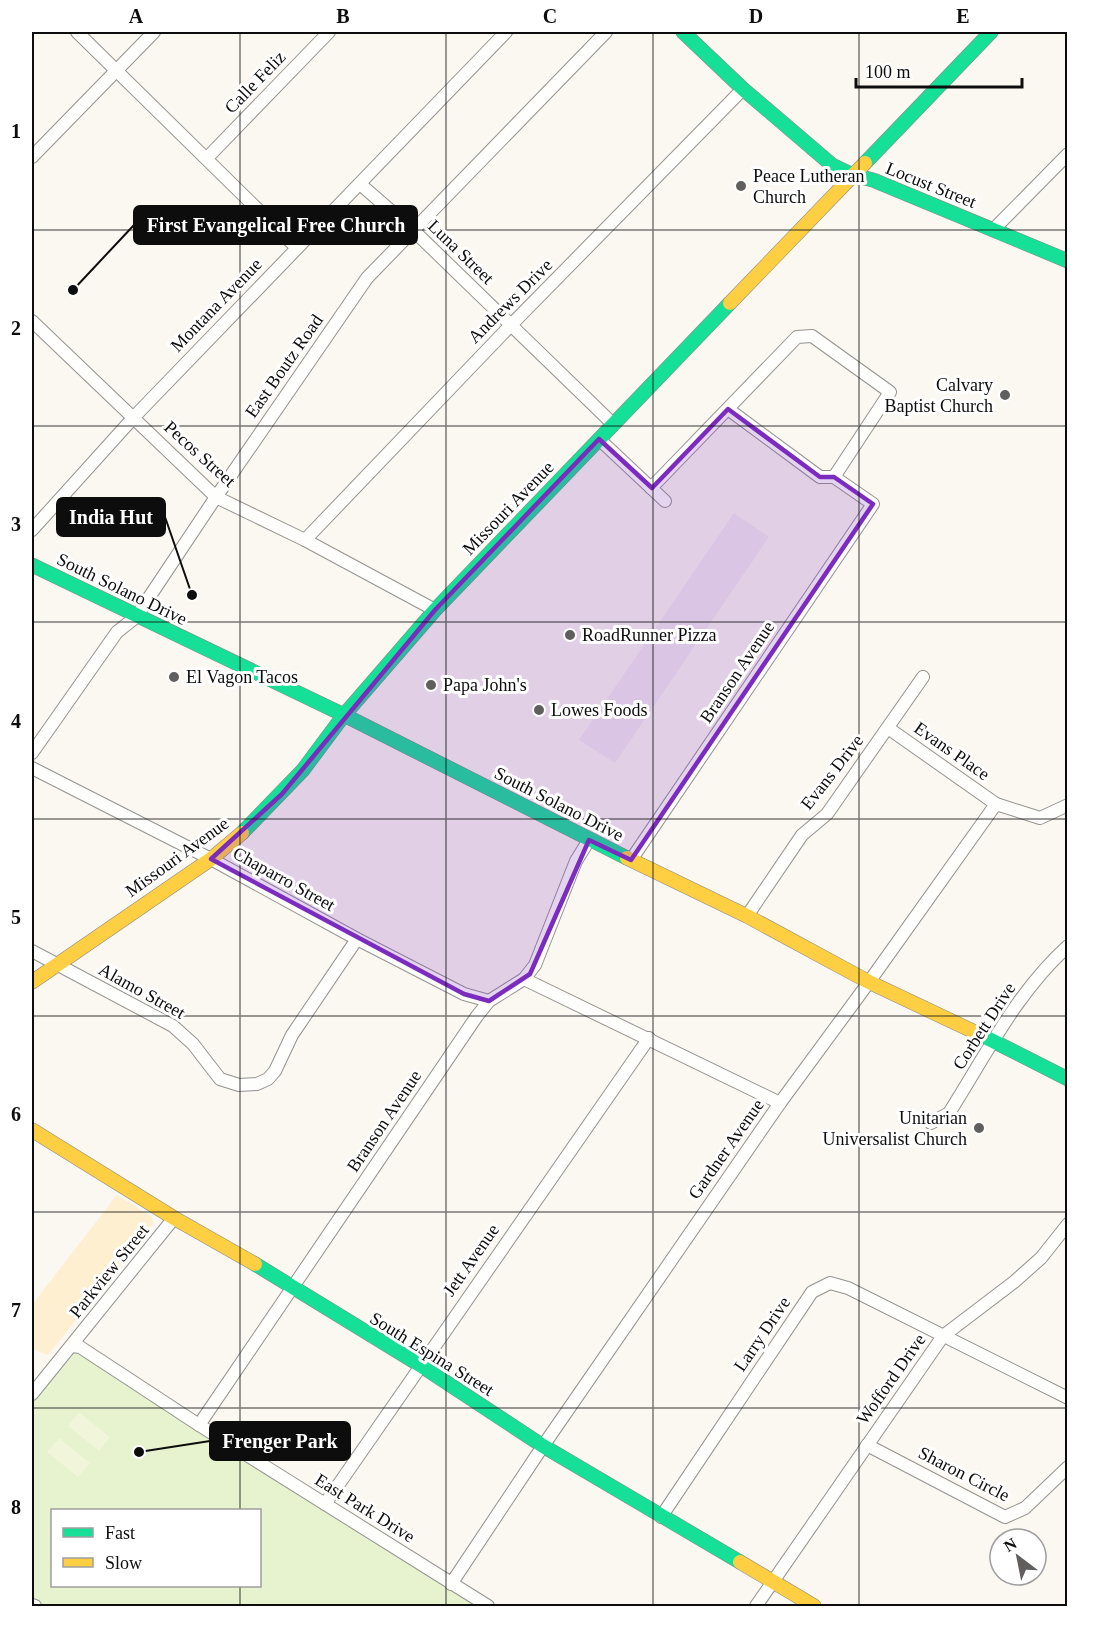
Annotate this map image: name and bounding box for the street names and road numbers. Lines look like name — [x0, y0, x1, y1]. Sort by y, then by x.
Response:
street label: Calle Feliz — [221, 47, 289, 117]
street label: Locust Street — [883, 158, 979, 212]
street label: Luna Street — [424, 216, 498, 288]
street label: Montana Avenue — [166, 254, 266, 356]
street label: Andrews Drive — [464, 255, 556, 347]
street label: East Boutz Road — [241, 311, 327, 421]
street label: Pecos Street — [160, 417, 240, 491]
street label: Missouri Avenue — [458, 457, 558, 559]
street label: South Solano Drive — [54, 549, 190, 629]
street label: Branson Avenue — [696, 617, 778, 727]
street label: Evans Place — [910, 718, 994, 784]
street label: Evans Drive — [797, 731, 867, 813]
street label: South Solano Drive — [491, 763, 627, 845]
street label: Missouri Avenue — [122, 813, 232, 901]
street label: Chaparro Street — [230, 843, 338, 915]
street label: Alamo Street — [95, 959, 189, 1023]
street label: Corbett Drive — [949, 979, 1019, 1073]
street label: Branson Avenue — [343, 1066, 425, 1176]
street label: Gardner Avenue — [684, 1095, 768, 1203]
street label: Parkview Street — [65, 1220, 153, 1322]
street label: Jett Avenue — [439, 1220, 503, 1300]
street label: Larry Drive — [730, 1293, 794, 1375]
street label: South Espina Street — [366, 1308, 498, 1400]
street label: Wofford Drive — [852, 1330, 930, 1428]
street label: Sharon Circle — [915, 1443, 1013, 1505]
street label: East Park Drive — [311, 1469, 419, 1547]

